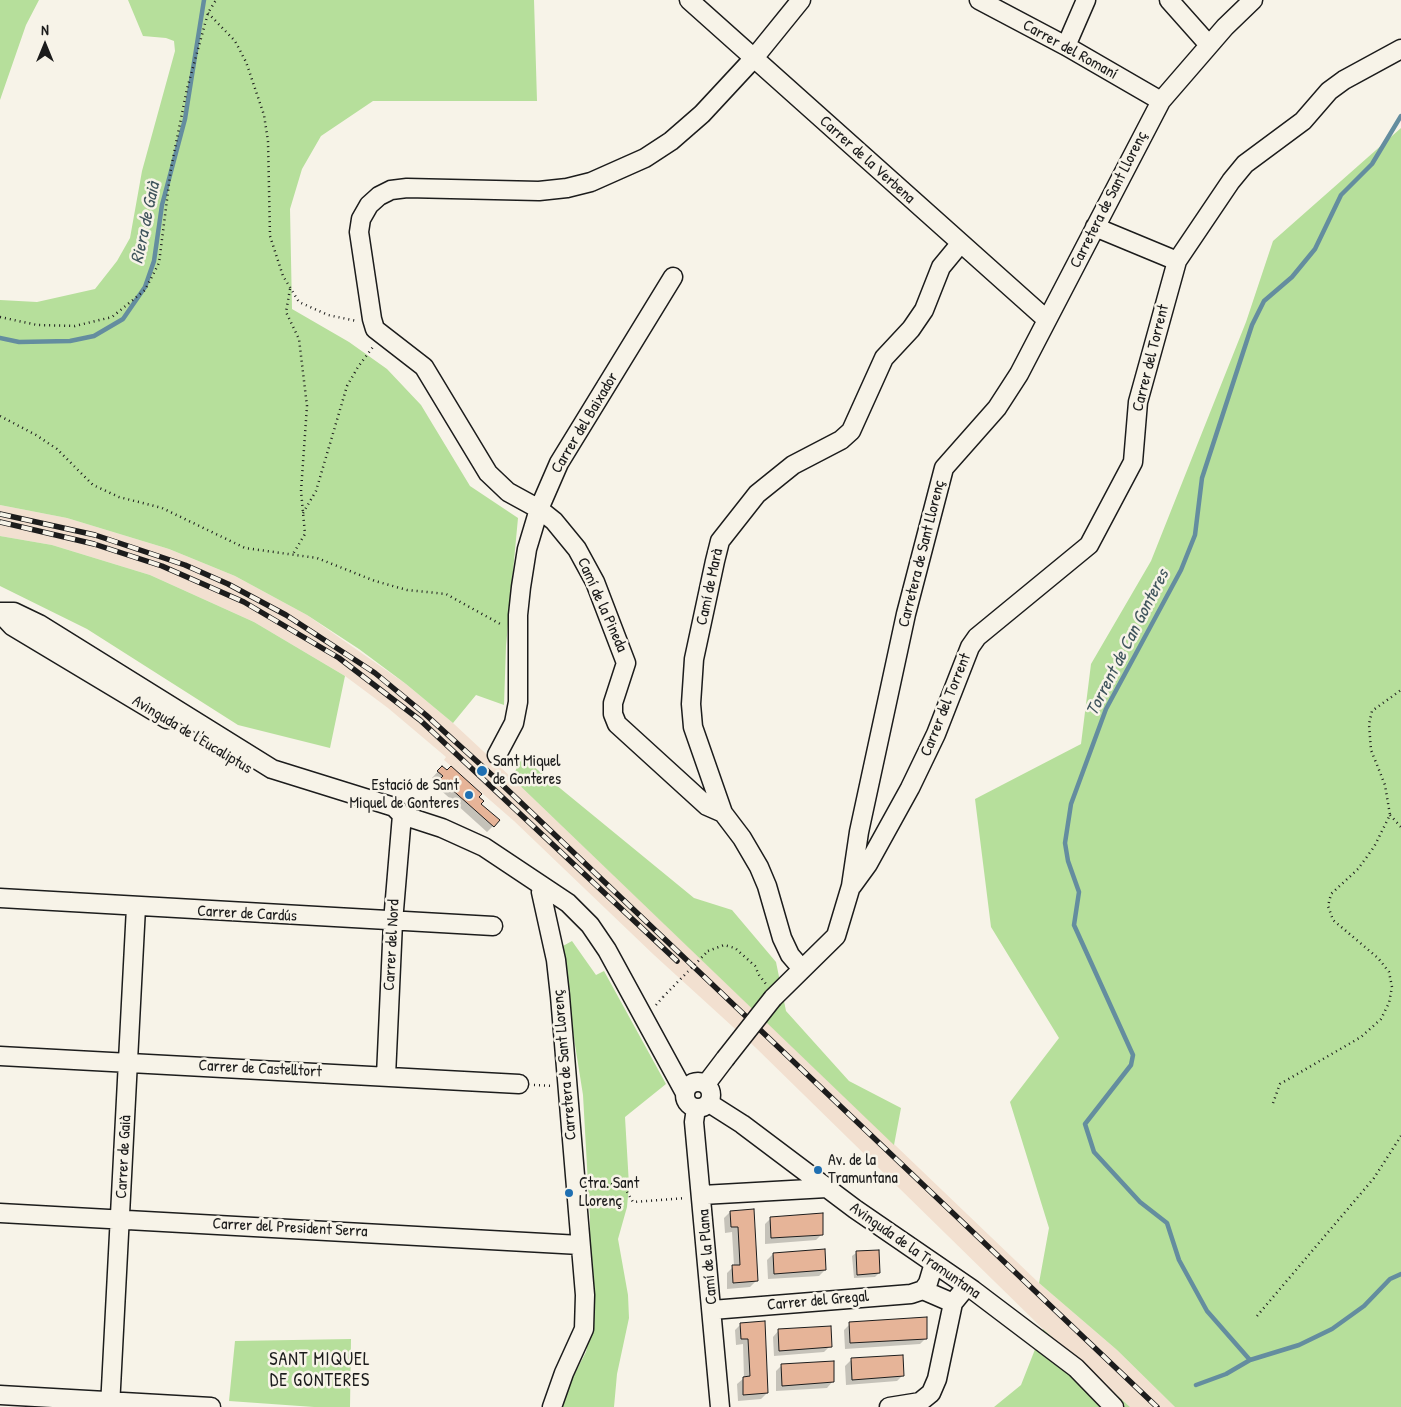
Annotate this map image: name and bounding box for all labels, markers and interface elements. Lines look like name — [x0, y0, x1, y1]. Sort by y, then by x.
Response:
street label: Carrer del Romaní — [1019, 16, 1121, 84]
north arrow — [20, 20, 70, 70]
text: N — [41, 20, 49, 39]
street label: Carrer de la Verbena — [815, 112, 919, 208]
street label: Carretera de Sant Llorenç — [1066, 129, 1152, 271]
water label: Riera de Gaià — [127, 180, 165, 266]
street label: Carrer del Torrent — [1128, 303, 1174, 413]
street label: Carrer del Baixador — [547, 369, 623, 477]
street label: Carretera de Sant Llorenç — [894, 479, 950, 629]
street label: Camí de Marà — [693, 547, 727, 627]
street label: Camí de la Pineda — [573, 555, 631, 655]
water label: Torrent de Can Gonteres — [1082, 566, 1174, 720]
street label: Carrer del Torrent — [917, 651, 975, 759]
street label: Avinguda de l'Eucaliptus — [129, 692, 255, 778]
place label: Sant Miquel de Gonteres — [493, 752, 561, 790]
marker: Sant Miquel de Gonteres — [475, 764, 489, 778]
place label: Estació de Sant Miquel de Gonteres — [350, 776, 459, 814]
marker: Estació de Sant Miquel de Gonteres — [463, 789, 475, 801]
street label: Carrer del Nord — [380, 899, 404, 991]
street label: Carrer de Cardús — [197, 902, 297, 926]
street label: Carretera de Sant Llorenç — [549, 989, 581, 1141]
street label: Carrer de Castelltort — [198, 1056, 322, 1082]
street label: Carrer de Gaià — [112, 1115, 136, 1199]
place label: Av. de la Tramuntana — [828, 1151, 898, 1189]
marker: Av. de la Tramuntana — [812, 1164, 824, 1176]
place label: Ctra. Sant Llorenç — [579, 1174, 639, 1212]
marker: Ctra. Sant Llorenç — [563, 1187, 575, 1199]
street label: Avinguda de la Tramuntana — [846, 1199, 984, 1303]
street label: Camí de la Plana — [694, 1209, 722, 1305]
street label: Carrer del President Serra — [212, 1214, 368, 1242]
street label: Carrer del Gregal — [766, 1287, 870, 1315]
district label: SANT MIQUEL DE GONTERES — [268, 1349, 372, 1392]

